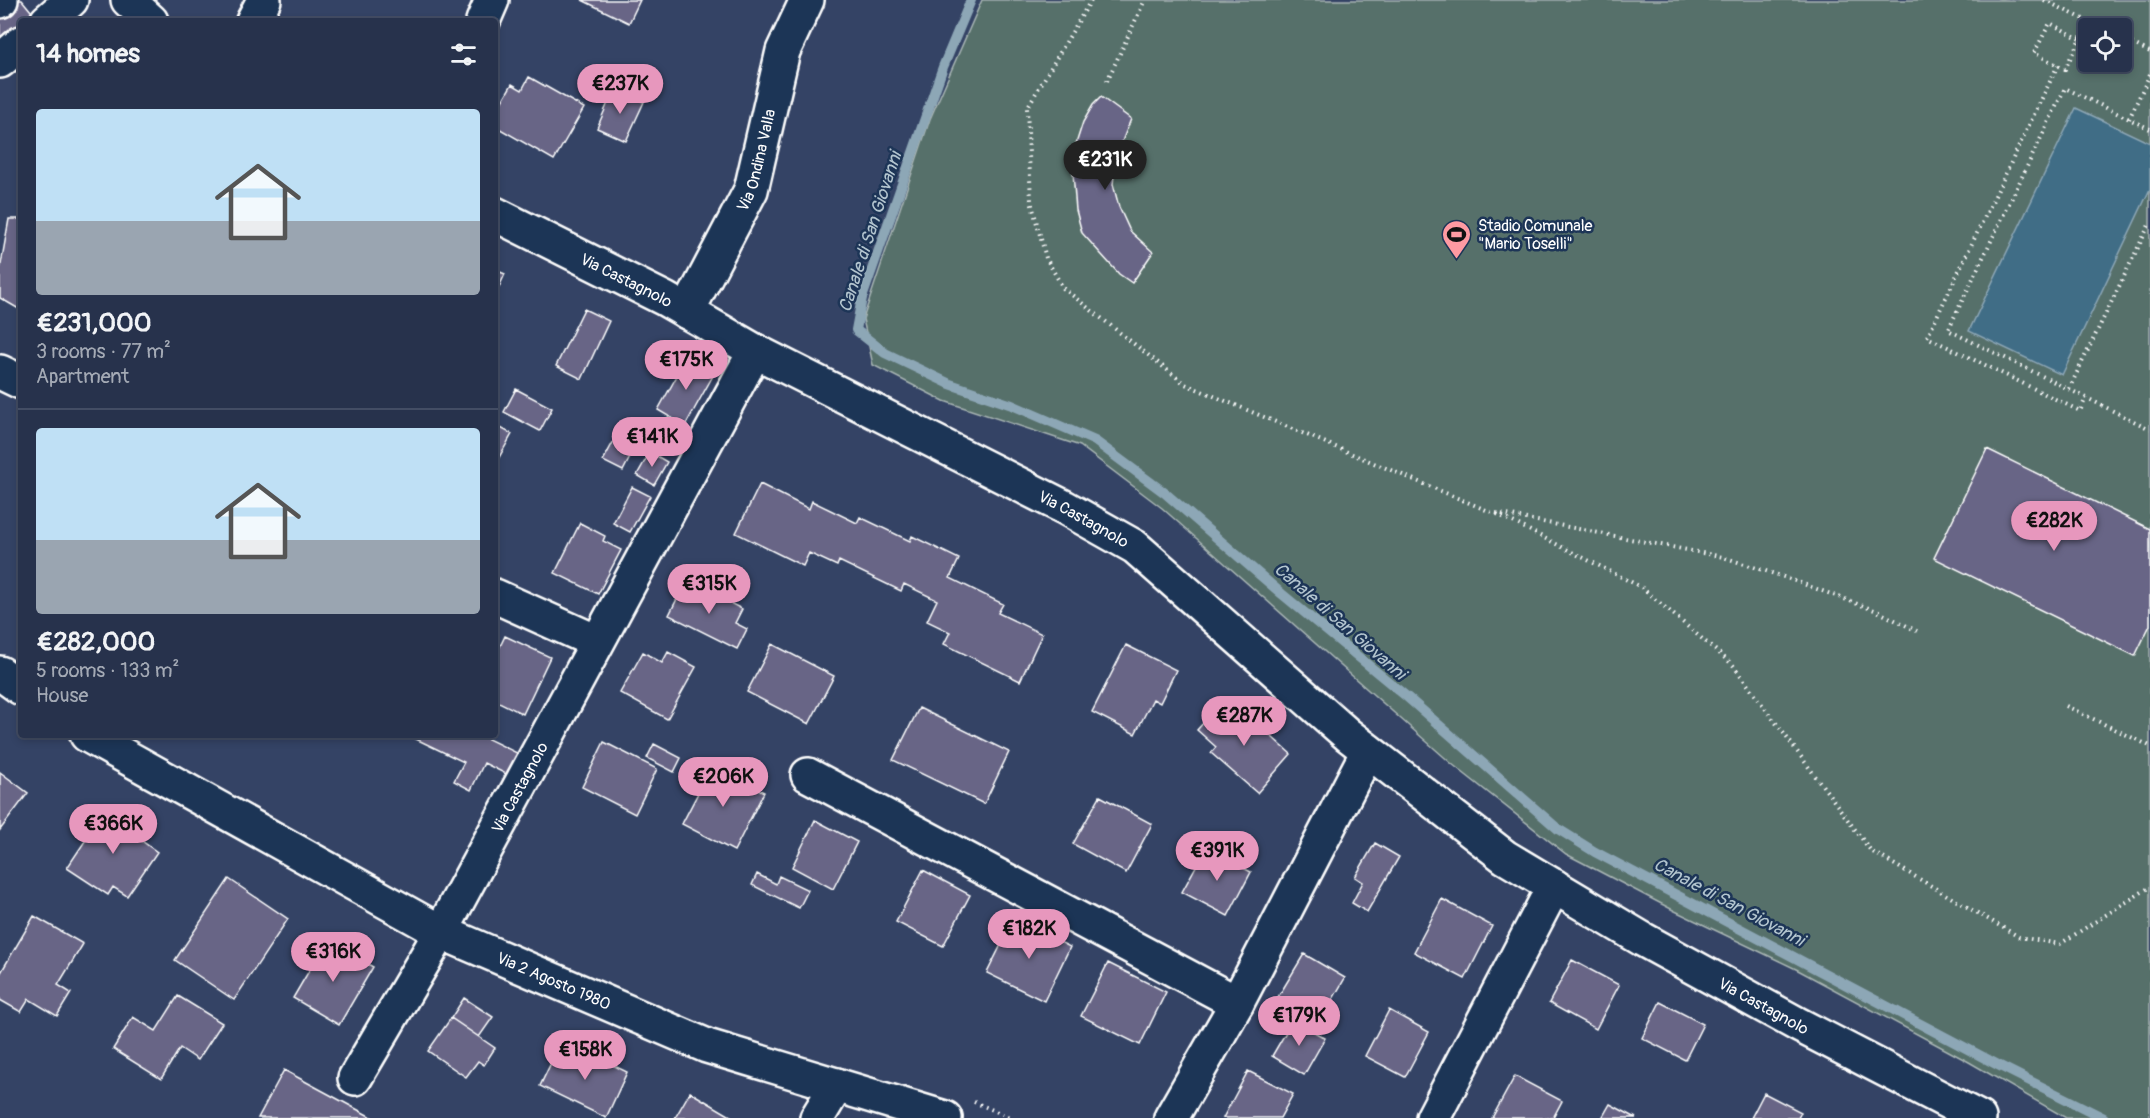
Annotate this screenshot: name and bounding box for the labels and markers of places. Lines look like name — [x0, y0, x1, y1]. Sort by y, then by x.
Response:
pin: €237K — [578, 64, 662, 115]
pin: €231K — [1063, 140, 1147, 191]
place label: Stadio Comunale "Mario Toselli" — [1478, 216, 1593, 254]
sports icon: Stadio Comunale "Mario Toselli" — [1441, 218, 1473, 260]
pin: €175K — [644, 340, 728, 391]
pin: €141K — [610, 417, 694, 468]
pin: €282K — [2012, 501, 2096, 552]
pin: €315K — [667, 564, 751, 615]
pin: €287K — [1202, 696, 1286, 747]
pin: €206K — [681, 757, 765, 808]
pin: €366K — [71, 804, 155, 855]
pin: €391K — [1175, 831, 1259, 882]
pin: €182K — [987, 909, 1071, 960]
pin: €316K — [291, 932, 375, 983]
pin: €179K — [1257, 996, 1341, 1047]
pin: €158K — [543, 1030, 627, 1081]

